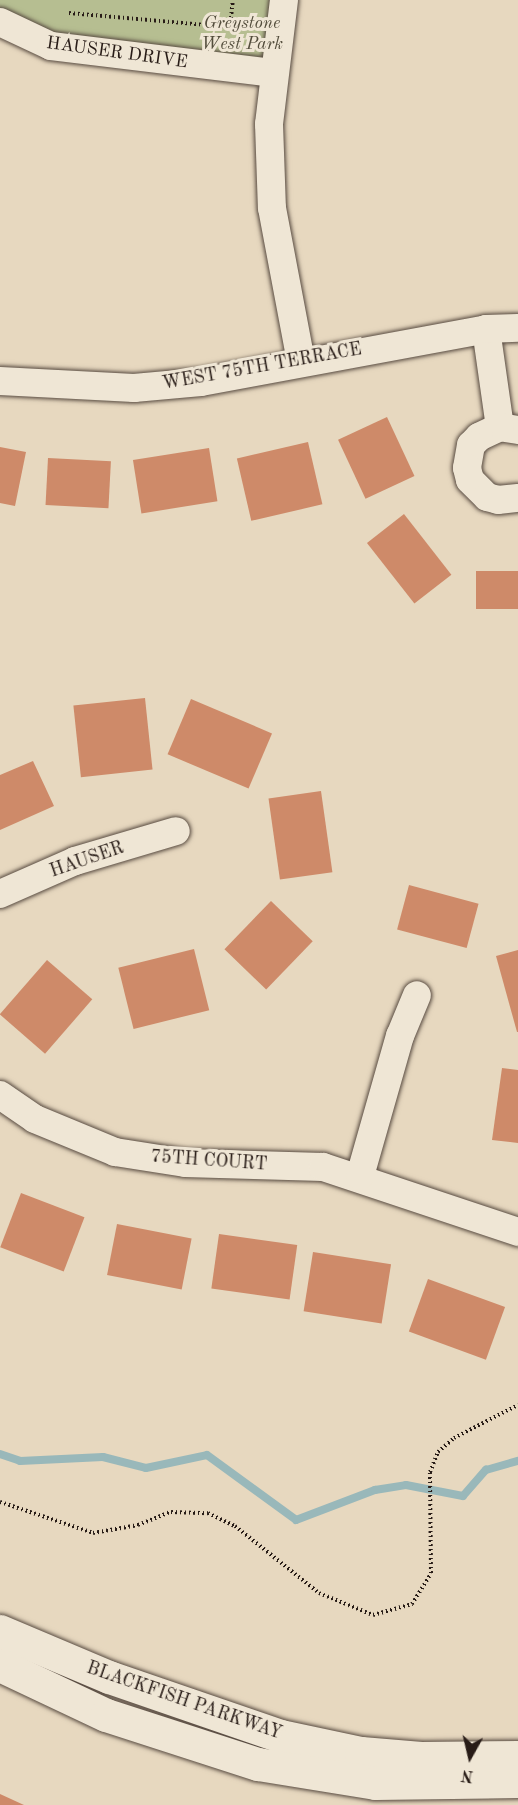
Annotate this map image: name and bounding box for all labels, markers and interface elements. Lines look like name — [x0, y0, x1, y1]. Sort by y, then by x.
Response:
park label: Greystone West Park — [201, 13, 283, 56]
street label: HAUSER DRIVE — [45, 32, 189, 74]
street label: WEST 75TH TERRACE — [161, 339, 363, 395]
street label: HAUSER — [47, 837, 127, 883]
street label: 75TH COURT — [150, 1146, 268, 1176]
street label: BLACKFISH PARKWAY — [83, 1657, 285, 1745]
north arrow — [440, 1727, 500, 1787]
text: N — [460, 1766, 475, 1784]

